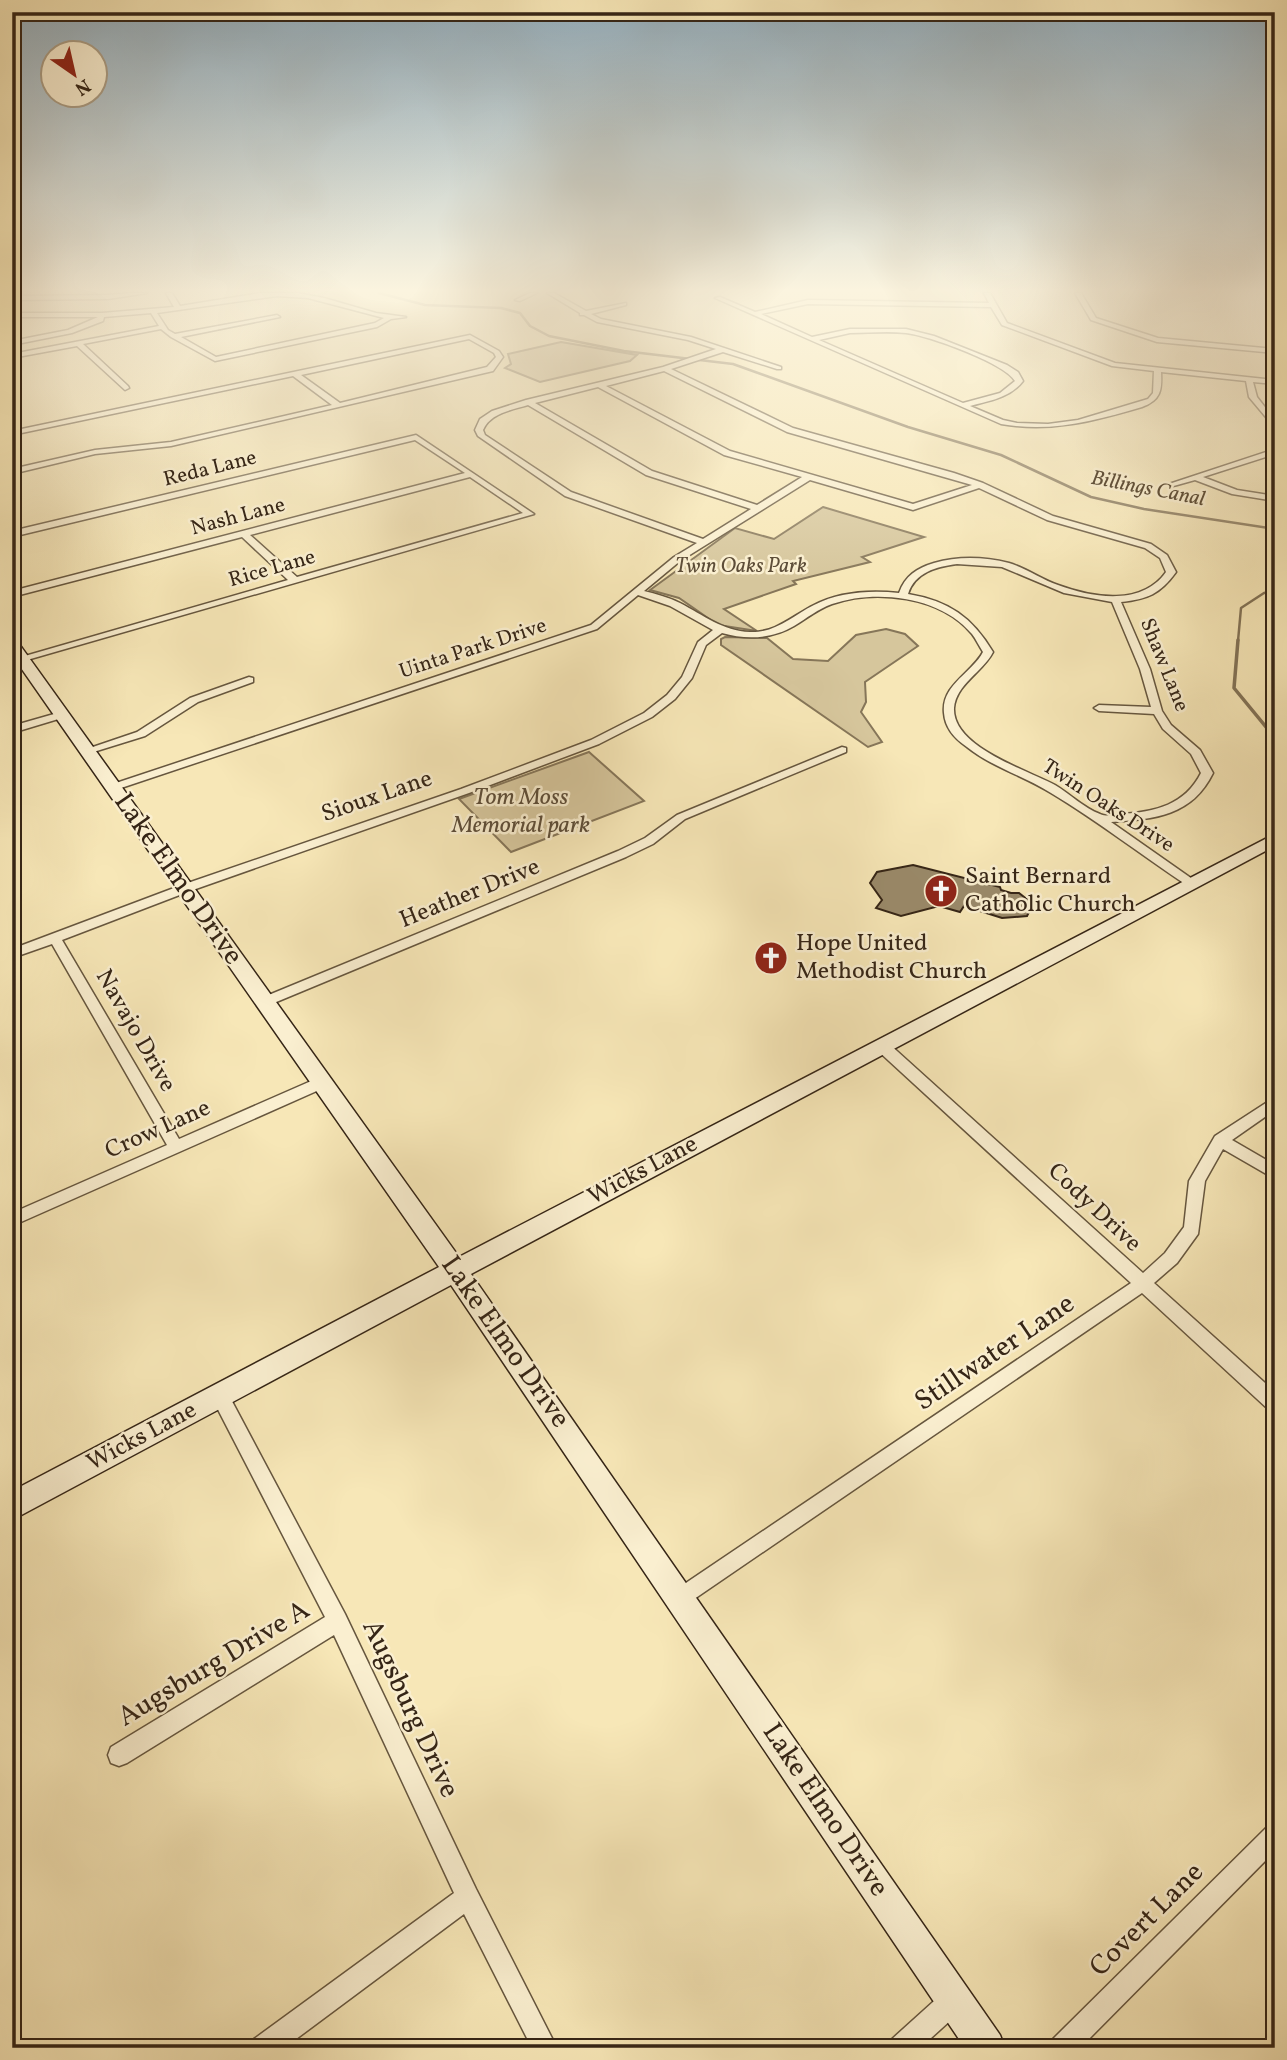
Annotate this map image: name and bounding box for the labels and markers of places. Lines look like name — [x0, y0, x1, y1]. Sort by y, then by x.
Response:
place label: Saint Bernard Catholic Church — [965, 860, 1135, 922]
church icon: Saint Bernard Catholic Church — [922, 872, 960, 910]
place label: Hope United Methodist Church — [796, 927, 987, 989]
church icon: Hope United Methodist Church — [752, 939, 790, 977]

